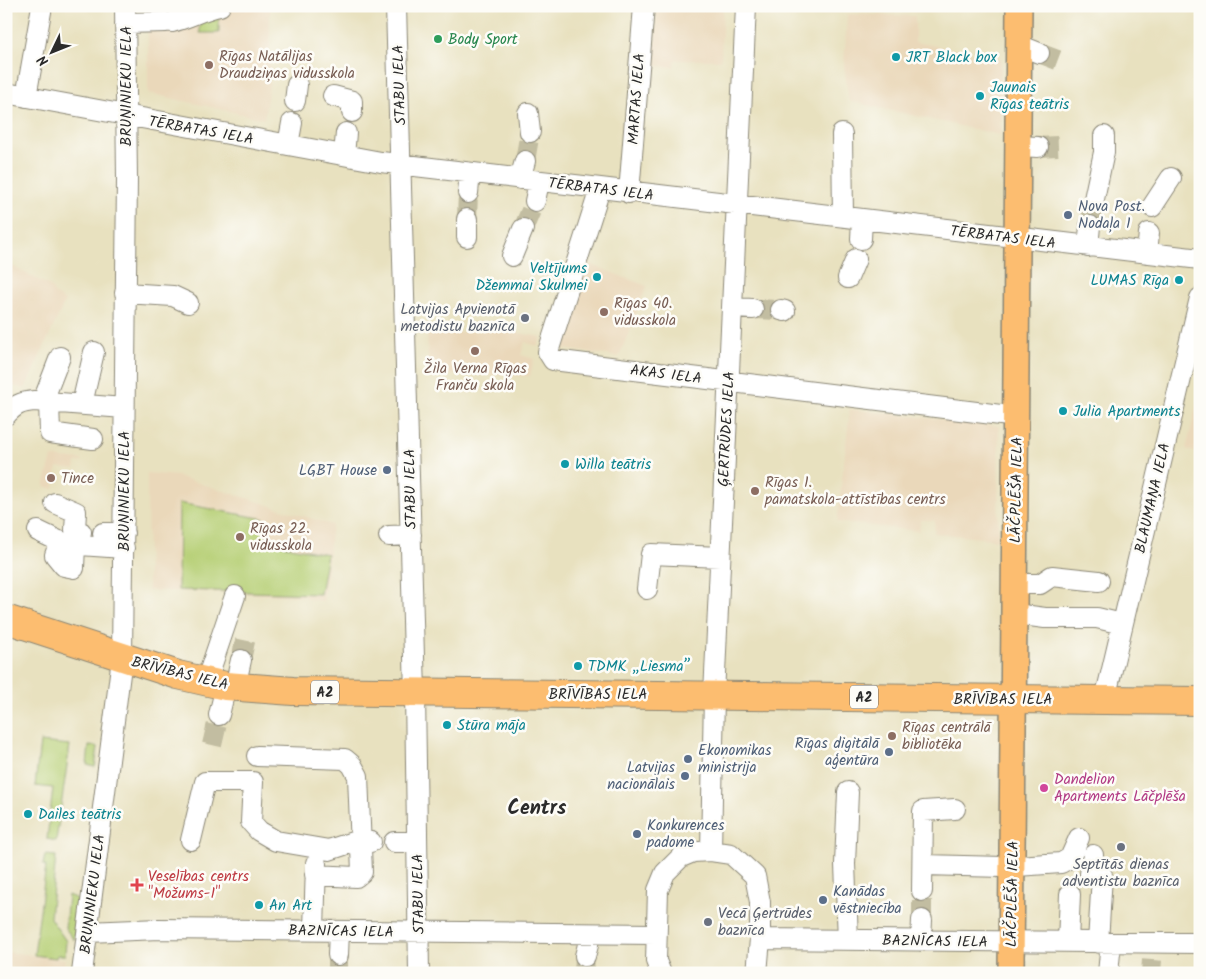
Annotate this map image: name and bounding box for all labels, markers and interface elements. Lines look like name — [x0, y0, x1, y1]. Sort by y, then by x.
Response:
street label: BRUŅINIEKU IELA — [115, 26, 139, 146]
north arrow — [28, 28, 78, 78]
place label: Body Sport — [448, 28, 518, 52]
marker: Body Sport — [432, 33, 444, 45]
street label: STABU IELA — [387, 44, 413, 126]
place label: Rīgas Natālijas Draudziņas vidusskola — [219, 45, 355, 86]
place label: JRT Black box — [906, 46, 997, 70]
text: N — [32, 49, 54, 71]
marker: JRT Black box — [890, 51, 902, 63]
street label: MARTAS IELA — [622, 53, 652, 146]
marker: Rīgas Natālijas Draudziņas vidusskola — [203, 59, 215, 71]
place label: Jaunais Rīgas teātris — [990, 76, 1070, 117]
marker: Jaunais Rīgas teātris — [974, 90, 986, 102]
street label: TĒRBATAS IELA — [146, 110, 255, 152]
street label: TĒRBATAS IELA — [547, 172, 655, 208]
place label: Nova Post. Nodaļa 1 — [1078, 195, 1145, 236]
marker: Nova Post. Nodaļa 1 — [1062, 209, 1074, 221]
street label: TĒRBATAS IELA — [949, 220, 1057, 256]
place label: Veltījums Džemmai Skulmei — [475, 257, 588, 298]
place label: LUMAS Rīga — [1090, 269, 1169, 293]
marker: Veltījums Džemmai Skulmei — [591, 271, 603, 283]
marker: LUMAS Rīga — [1173, 274, 1185, 286]
place label: Rīgas 40. vidusskola — [614, 292, 676, 333]
place label: Latvijas Apvienotā metodistu baznīca — [400, 298, 517, 339]
marker: Rīgas 40. vidusskola — [598, 306, 610, 318]
marker: Latvijas Apvienotā metodistu baznīca — [519, 312, 531, 324]
marker: Žila Verna Rīgas Franču skola — [469, 345, 481, 357]
place label: Žila Verna Rīgas Franču skola — [423, 357, 527, 398]
street label: AKAS IELA — [629, 359, 703, 391]
street label: ĢERTRŪDES IELA — [712, 371, 742, 487]
place label: Julia Apartments — [1073, 400, 1181, 424]
marker: Julia Apartments — [1057, 405, 1069, 417]
street label: BRUŅINIEKU IELA — [113, 431, 137, 551]
street label: LĀČPLĒŠA IELA — [1004, 437, 1030, 544]
street label: BLAUMAŅA IELA — [1129, 441, 1177, 556]
street label: STABU IELA — [398, 449, 424, 529]
place label: Willa teātris — [575, 453, 652, 477]
marker: Willa teātris — [559, 458, 571, 470]
place label: LGBT House — [299, 459, 377, 483]
marker: LGBT House — [381, 464, 393, 476]
place label: Tince — [61, 467, 94, 491]
place label: Rīgas 1. pamatskola-attīstības centrs — [764, 471, 946, 512]
marker: Tince — [45, 472, 57, 484]
marker: Rīgas 1. pamatskola-attīstības centrs — [749, 485, 761, 497]
place label: Rīgas 22. vidusskola — [250, 517, 312, 558]
marker: Rīgas 22. vidusskola — [234, 531, 246, 543]
street label: BRĪVĪBAS IELA — [129, 650, 231, 698]
place label: TDMK „Liesma” — [588, 655, 691, 679]
marker: TDMK „Liesma” — [572, 660, 584, 672]
road number: A2 — [311, 680, 339, 704]
street label: BRĪVĪBAS IELA — [549, 683, 648, 707]
road number: A2 — [850, 686, 878, 709]
street label: BRĪVĪBAS IELA — [954, 688, 1053, 712]
place label: Stūra māja — [457, 714, 526, 738]
place label: Rīgas centrālā bibliotēka — [902, 716, 993, 757]
marker: Stūra māja — [441, 719, 453, 731]
marker: Rīgas centrālā bibliotēka — [886, 730, 898, 742]
place label: Rīgas digitālā aģentūra — [795, 732, 881, 773]
place label: Ekonomikas ministrija — [698, 739, 772, 780]
marker: Rīgas digitālā aģentūra — [883, 746, 895, 758]
marker: Ekonomikas ministrija — [682, 753, 694, 765]
place label: Latvijas nacionālais — [607, 756, 676, 797]
place label: Dandelion Apartments Lāčplēša — [1054, 768, 1186, 809]
marker: Latvijas nacionālais — [679, 770, 691, 782]
marker: Dandelion Apartments Lāčplēša — [1038, 782, 1050, 794]
district label: Centrs — [508, 793, 567, 825]
place label: Dailes teātris — [38, 803, 122, 827]
marker: Dailes teātris — [22, 808, 34, 820]
place label: Konkurences padome — [646, 814, 725, 855]
marker: Konkurences padome — [631, 828, 643, 840]
street label: BRUŅINIEKU IELA — [74, 833, 112, 955]
street label: LĀČPLĒŠA IELA — [1000, 841, 1026, 948]
marker: Septītās dienas adventistu baznīca — [1115, 841, 1127, 853]
place label: Septītās dienas adventistu baznīca — [1062, 853, 1180, 894]
street label: STABU IELA — [406, 854, 432, 934]
place label: Veselības centrs "Možums-1" — [148, 865, 250, 906]
marker: Veselības centrs "Možums-1" — [130, 878, 144, 892]
place label: Kanādas vēstniecība — [833, 880, 902, 921]
place label: An Art — [269, 894, 312, 918]
marker: Kanādas vēstniecība — [817, 894, 829, 906]
marker: An Art — [253, 899, 265, 911]
place label: Vecā Ģertrūdes baznīca — [718, 902, 813, 943]
marker: Vecā Ģertrūdes baznīca — [702, 916, 714, 928]
street label: BAZNĪCAS IELA — [288, 919, 394, 945]
street label: BAZNĪCAS IELA — [882, 929, 988, 955]

